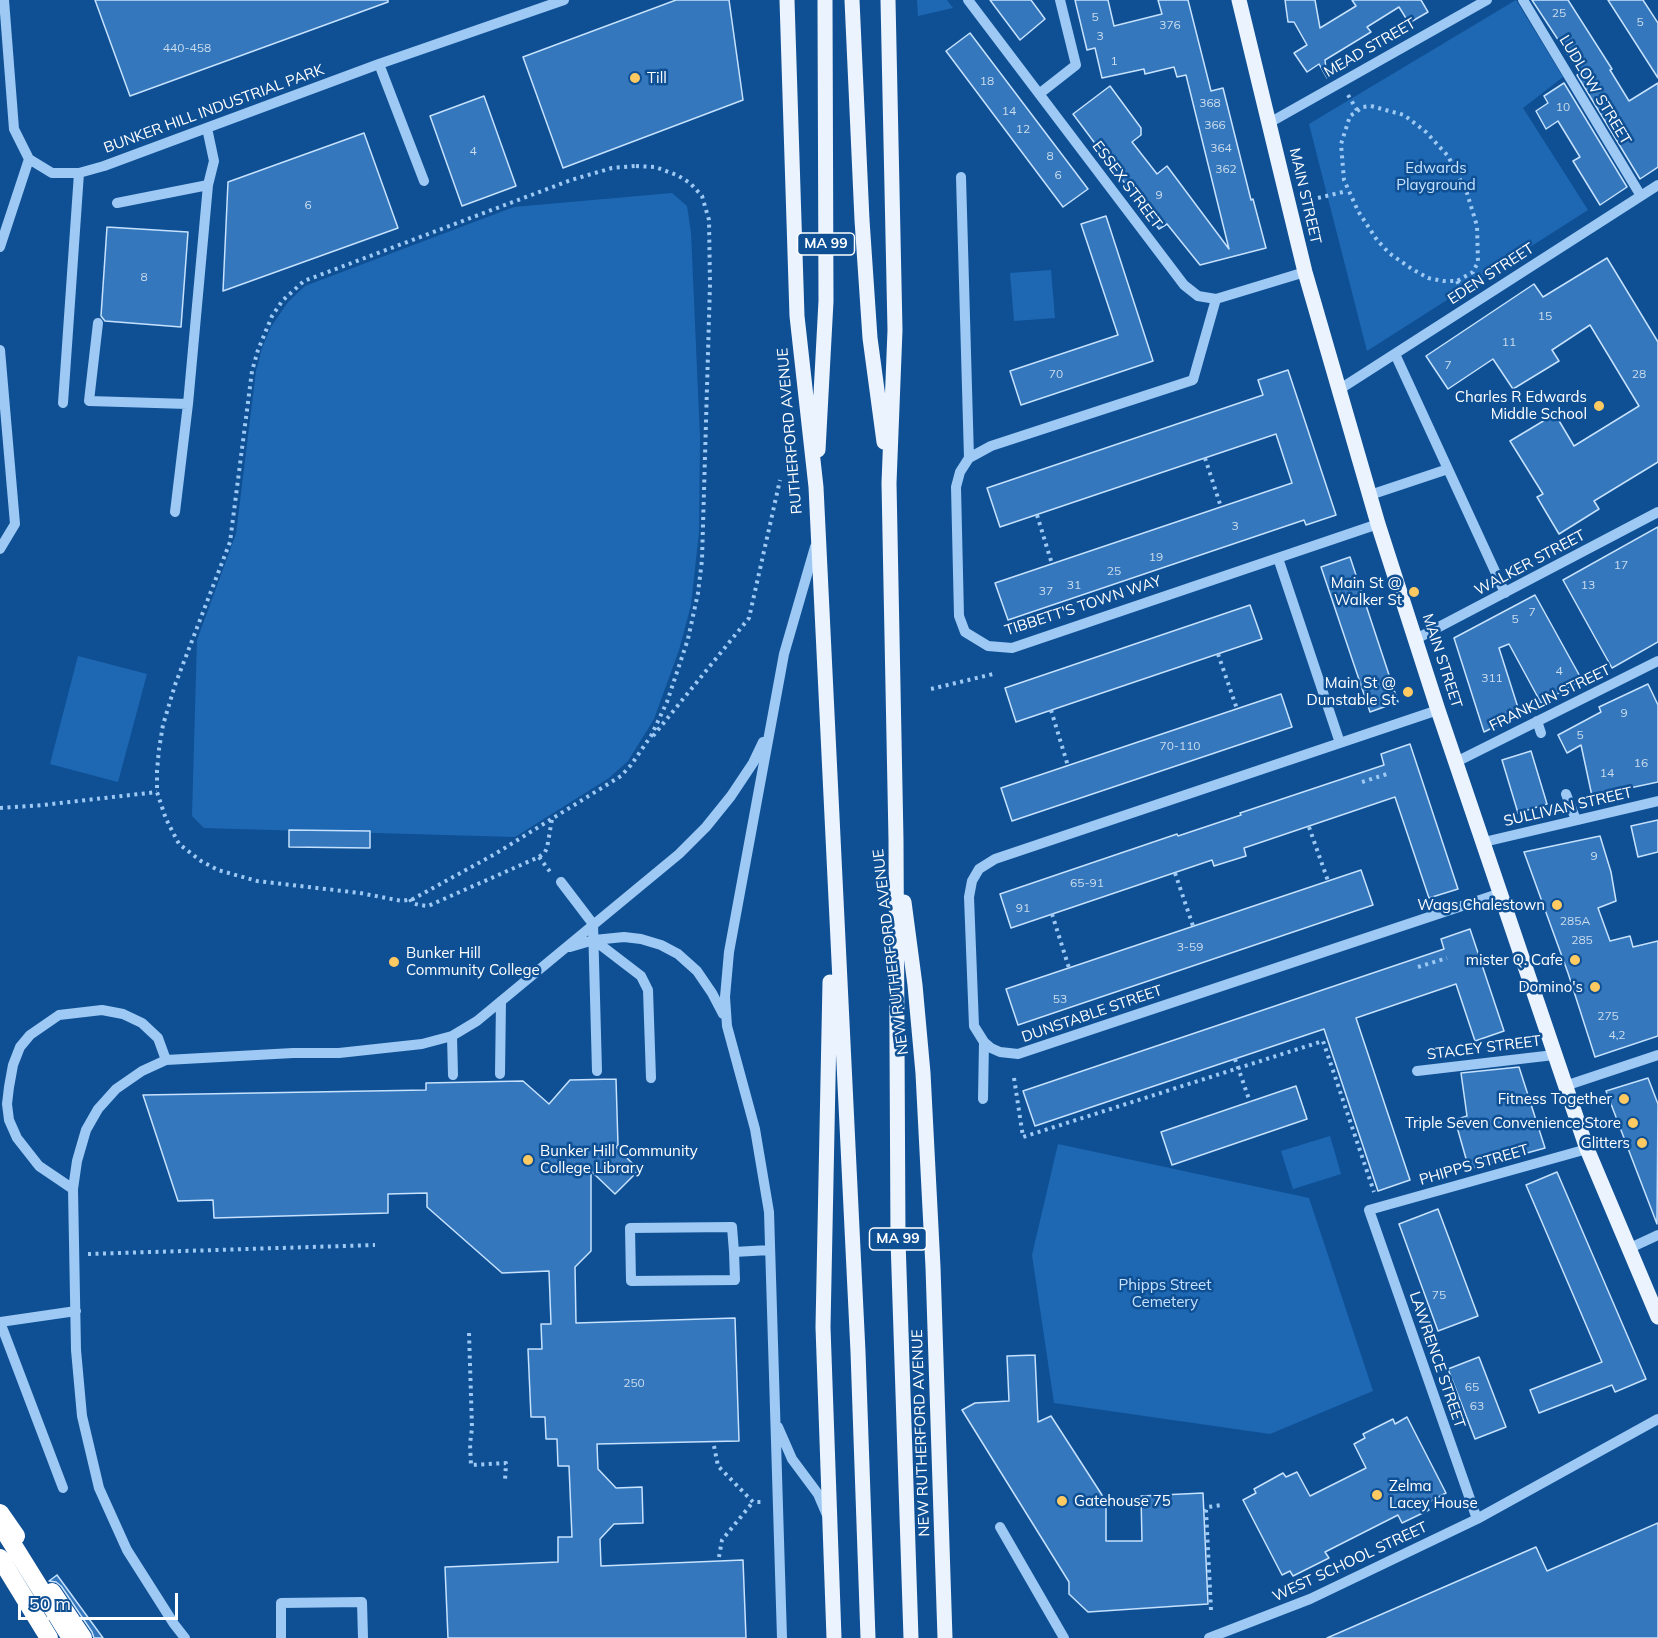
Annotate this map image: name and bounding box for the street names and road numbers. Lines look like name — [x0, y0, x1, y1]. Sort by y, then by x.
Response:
street label: MEAD STREET — [1321, 15, 1419, 81]
street label: LUDLOW STREET — [1555, 32, 1635, 148]
street label: BUNKER HILL INDUSTRIAL PARK — [101, 61, 327, 157]
street label: ESSEX STREET — [1088, 138, 1166, 232]
street label: MAIN STREET — [1285, 146, 1325, 246]
road number: MA 99 — [798, 233, 854, 255]
street label: EDEN STREET — [1445, 239, 1537, 309]
street label: RUTHERFORD AVENUE — [774, 347, 806, 515]
street label: WALKER STREET — [1472, 526, 1588, 600]
street label: TIBBETT'S TOWN WAY — [1003, 572, 1163, 640]
street label: MAIN STREET — [1418, 612, 1466, 710]
street label: FRANKLIN STREET — [1486, 661, 1614, 735]
street label: SULLIVAN STREET — [1502, 783, 1634, 831]
street label: NEW RUTHERFORD AVENUE — [869, 848, 913, 1056]
street label: DUNSTABLE STREET — [1019, 981, 1165, 1047]
street label: STACEY STREET — [1426, 1032, 1542, 1064]
street label: PHIPPS STREET — [1417, 1141, 1531, 1189]
road number: MA 99 — [870, 1228, 926, 1250]
street label: LAWRENCE STREET — [1405, 1289, 1469, 1431]
street label: NEW RUTHERFORD AVENUE — [908, 1329, 934, 1537]
street label: WEST SCHOOL STREET — [1270, 1518, 1430, 1606]

